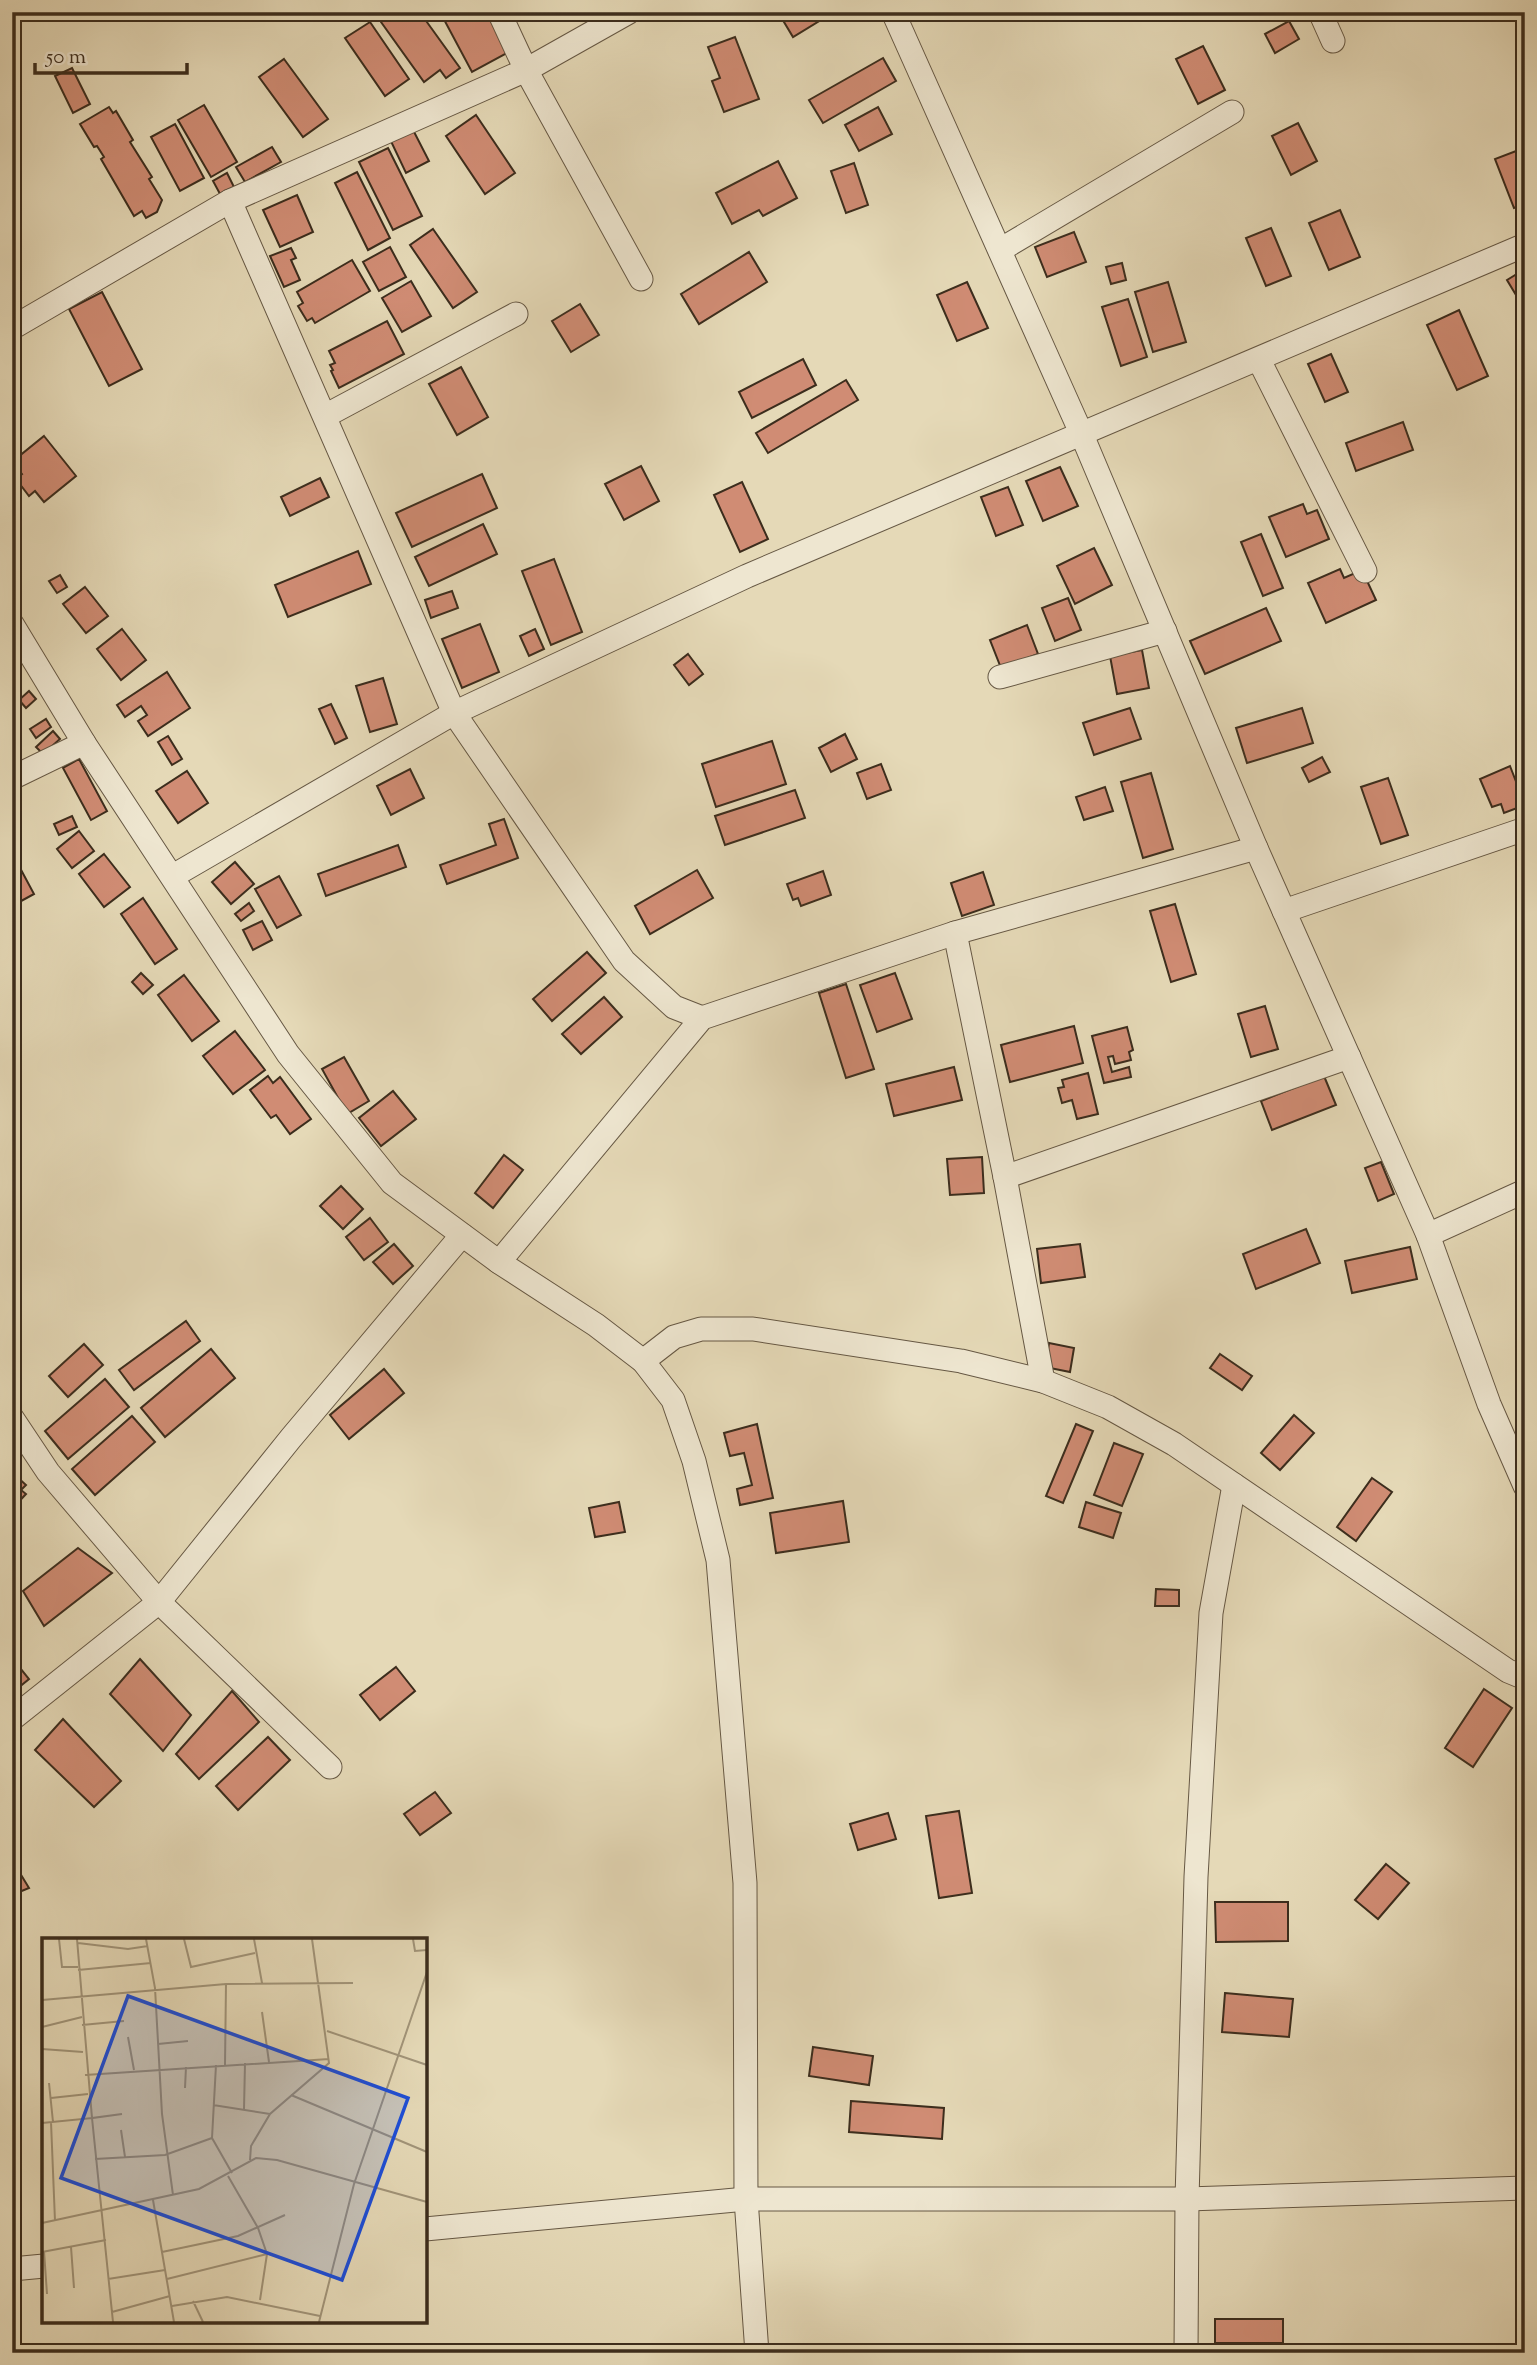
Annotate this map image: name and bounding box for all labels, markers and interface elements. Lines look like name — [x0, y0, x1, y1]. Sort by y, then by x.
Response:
scale bar — [35, 32, 187, 76]
text: 50 m — [45, 43, 86, 73]
inset map — [42, 1938, 427, 2323]

